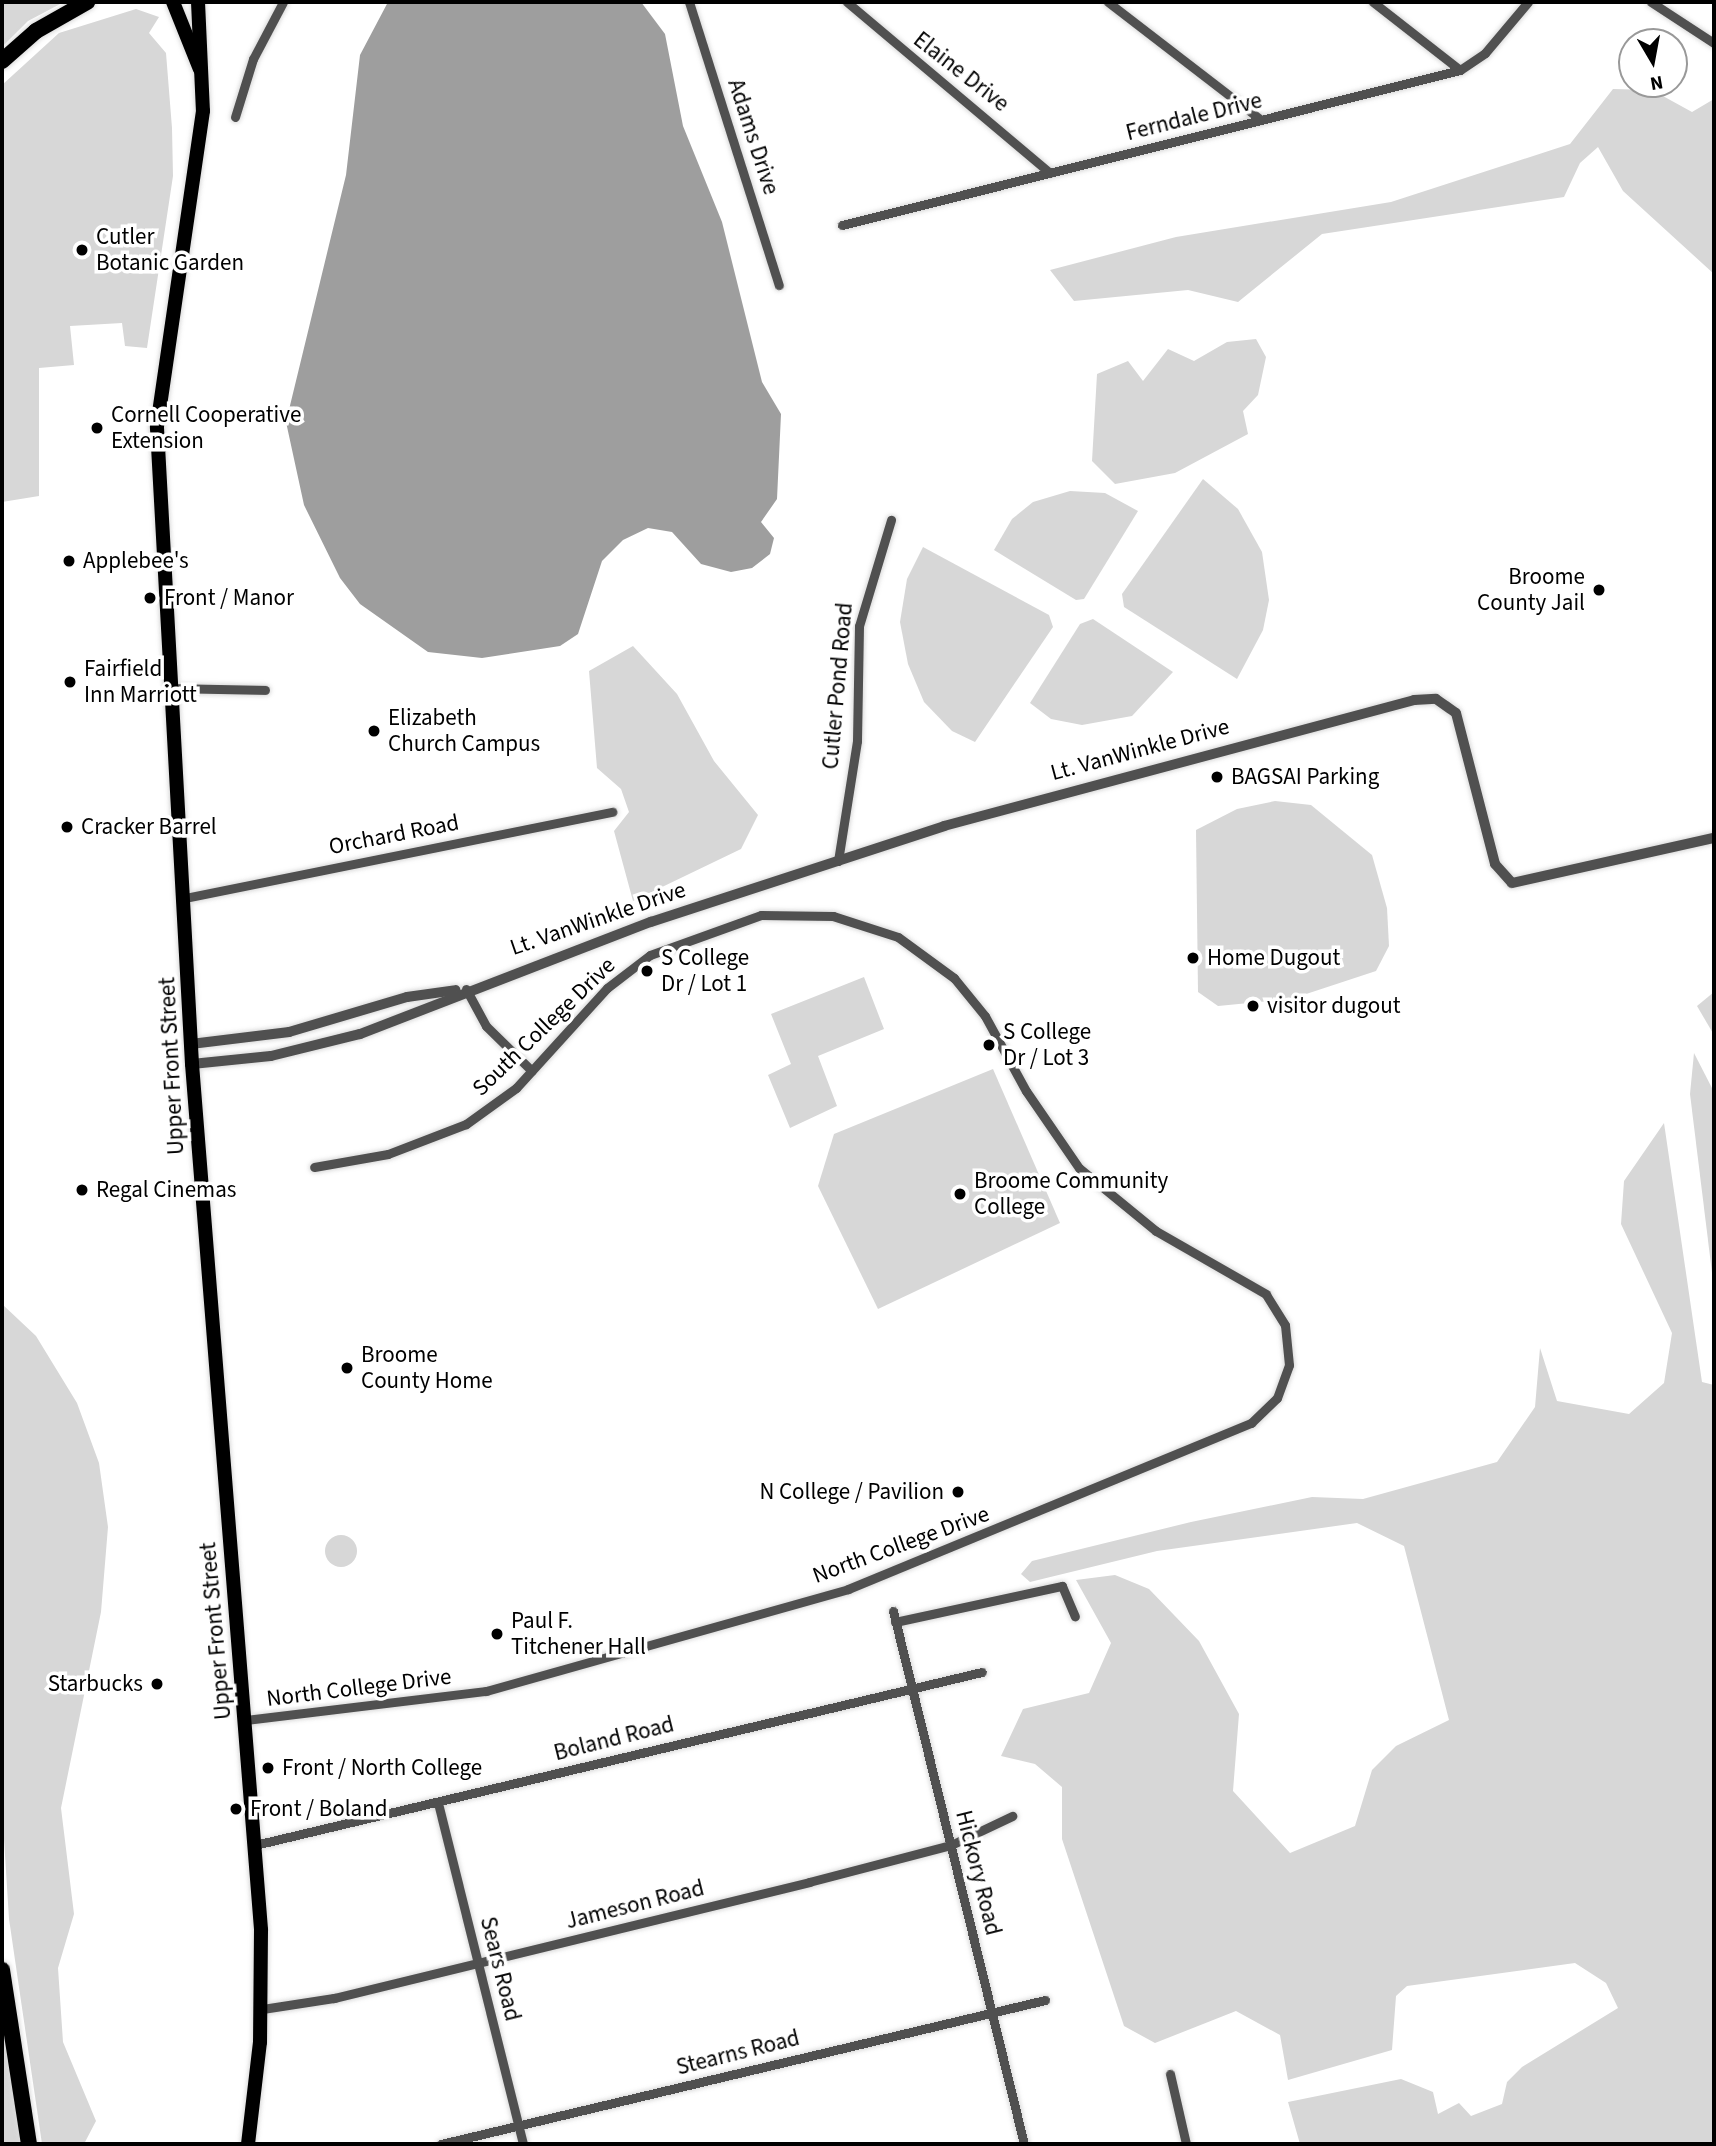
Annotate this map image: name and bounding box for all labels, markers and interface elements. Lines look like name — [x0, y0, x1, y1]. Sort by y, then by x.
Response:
street label: Elaine Drive — [908, 26, 1014, 118]
north arrow — [1618, 28, 1688, 98]
text: N — [1648, 68, 1665, 97]
street label: Adams Drive — [721, 76, 785, 198]
street label: Ferndale Drive — [1123, 87, 1265, 147]
place label: Cutler Botanic Garden — [96, 223, 244, 277]
marker: Cutler Botanic Garden — [74, 242, 90, 258]
place label: Cornell Cooperative Extension — [111, 401, 301, 455]
marker: Cornell Cooperative Extension — [89, 420, 105, 436]
place label: Applebee's — [83, 547, 189, 575]
marker: Applebee's — [61, 553, 77, 569]
place label: Broome County Jail — [1477, 563, 1585, 617]
marker: Broome County Jail — [1591, 582, 1607, 598]
place label: Front / Manor — [164, 584, 294, 612]
marker: Front / Manor — [142, 590, 158, 606]
street label: Cutler Pond Road — [817, 601, 859, 771]
place label: Fairfield Inn Marriott — [84, 655, 197, 709]
marker: Fairfield Inn Marriott — [62, 674, 78, 690]
place label: Elizabeth Church Campus — [388, 704, 540, 758]
street label: Lt. VanWinkle Drive — [1048, 713, 1232, 787]
marker: Elizabeth Church Campus — [366, 723, 382, 739]
place label: BAGSAI Parking — [1231, 763, 1379, 791]
marker: BAGSAI Parking — [1209, 769, 1225, 785]
street label: Orchard Road — [327, 809, 461, 861]
place label: Cracker Barrel — [81, 813, 217, 841]
marker: Cracker Barrel — [59, 819, 75, 835]
street label: Lt. VanWinkle Drive — [507, 876, 689, 962]
place label: S College Dr / Lot 1 — [661, 944, 749, 998]
place label: Home Dugout — [1207, 944, 1340, 972]
marker: Home Dugout — [1185, 950, 1201, 966]
street label: South College Drive — [467, 952, 621, 1102]
marker: S College Dr / Lot 1 — [639, 963, 655, 979]
street label: Upper Front Street — [154, 976, 190, 1156]
place label: visitor dugout — [1267, 992, 1401, 1020]
marker: visitor dugout — [1245, 998, 1261, 1014]
place label: S College Dr / Lot 3 — [1003, 1018, 1091, 1072]
marker: S College Dr / Lot 3 — [981, 1037, 997, 1053]
place label: Broome Community College — [974, 1167, 1168, 1221]
place label: Regal Cinemas — [96, 1176, 236, 1204]
marker: Regal Cinemas — [74, 1182, 90, 1198]
marker: Broome Community College — [952, 1186, 968, 1202]
place label: Broome County Home — [361, 1341, 493, 1395]
marker: Broome County Home — [339, 1360, 355, 1376]
place label: N College / Pavilion — [759, 1478, 944, 1506]
marker: N College / Pavilion — [950, 1484, 966, 1500]
street label: North College Drive — [809, 1500, 993, 1590]
street label: Upper Front Street — [194, 1541, 238, 1721]
place label: Paul F. Titchener Hall — [511, 1607, 646, 1661]
marker: Paul F. Titchener Hall — [489, 1626, 505, 1642]
street label: North College Drive — [265, 1663, 453, 1713]
place label: Starbucks — [48, 1670, 143, 1698]
marker: Starbucks — [149, 1676, 165, 1692]
street label: Boland Road — [551, 1711, 677, 1767]
place label: Front / North College — [282, 1754, 482, 1782]
marker: Front / North College — [260, 1760, 276, 1776]
place label: Front / Boland — [250, 1795, 388, 1823]
marker: Front / Boland — [228, 1801, 244, 1817]
street label: Hickory Road — [949, 1808, 1007, 1938]
street label: Jameson Road — [563, 1874, 707, 1936]
street label: Sears Road — [474, 1914, 526, 2024]
street label: Stearns Road — [674, 2024, 802, 2082]

